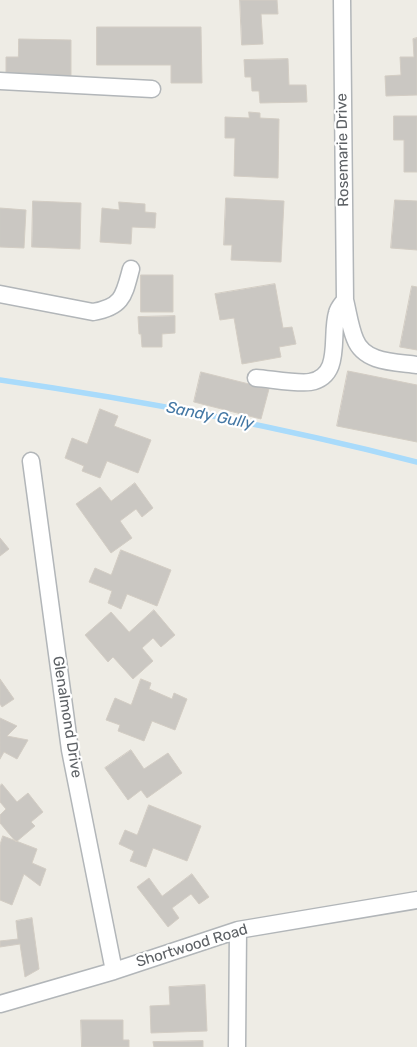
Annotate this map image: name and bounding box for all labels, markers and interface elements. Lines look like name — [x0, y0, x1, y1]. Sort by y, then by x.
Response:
street label: Rosemarie Drive — [333, 93, 353, 207]
water label: Sandy Gully — [165, 398, 255, 434]
street label: Glenalmond Drive — [48, 655, 86, 779]
street label: Shortwood Road — [134, 920, 250, 972]

